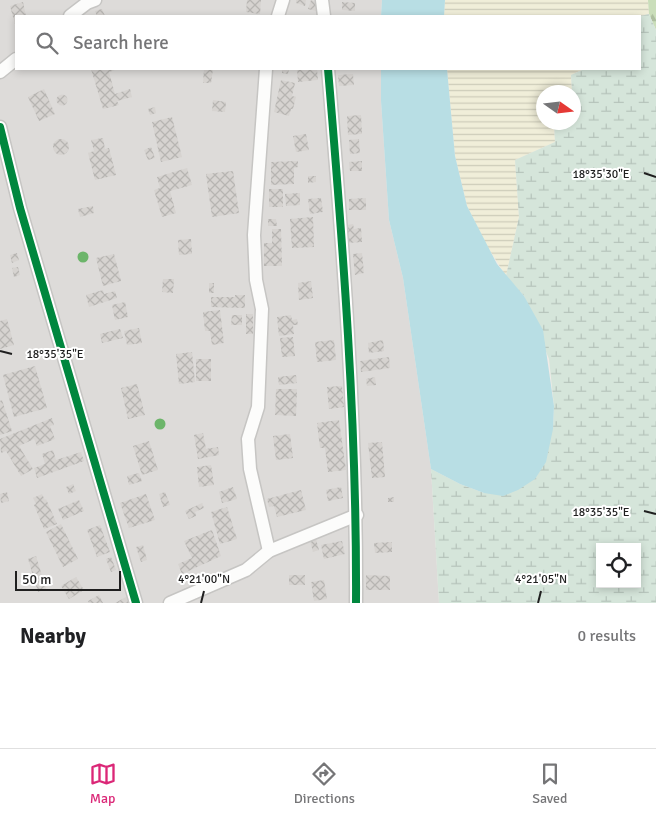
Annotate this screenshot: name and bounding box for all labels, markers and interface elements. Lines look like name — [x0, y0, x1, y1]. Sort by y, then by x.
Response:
search box — [15, 15, 641, 70]
icon: search — [33, 29, 61, 57]
text: Search here — [73, 31, 169, 55]
north arrow — [536, 85, 581, 130]
text: 18°35'30"E — [572, 167, 630, 182]
text: 18°35'35"E — [26, 347, 84, 362]
text: 18°35'35"E — [572, 505, 630, 520]
map controls — [596, 543, 641, 588]
button: locate — [596, 543, 641, 588]
scale bar — [15, 568, 121, 591]
text: 50 m — [22, 571, 51, 588]
text: 4°21'00"N — [178, 572, 230, 587]
text: 4°21'05"N — [515, 572, 567, 587]
text: Nearby — [20, 623, 86, 649]
text: 0 results — [577, 626, 636, 646]
tab: Map — [89, 760, 117, 807]
tab: Directions — [294, 760, 355, 807]
tab: Saved — [532, 760, 567, 807]

